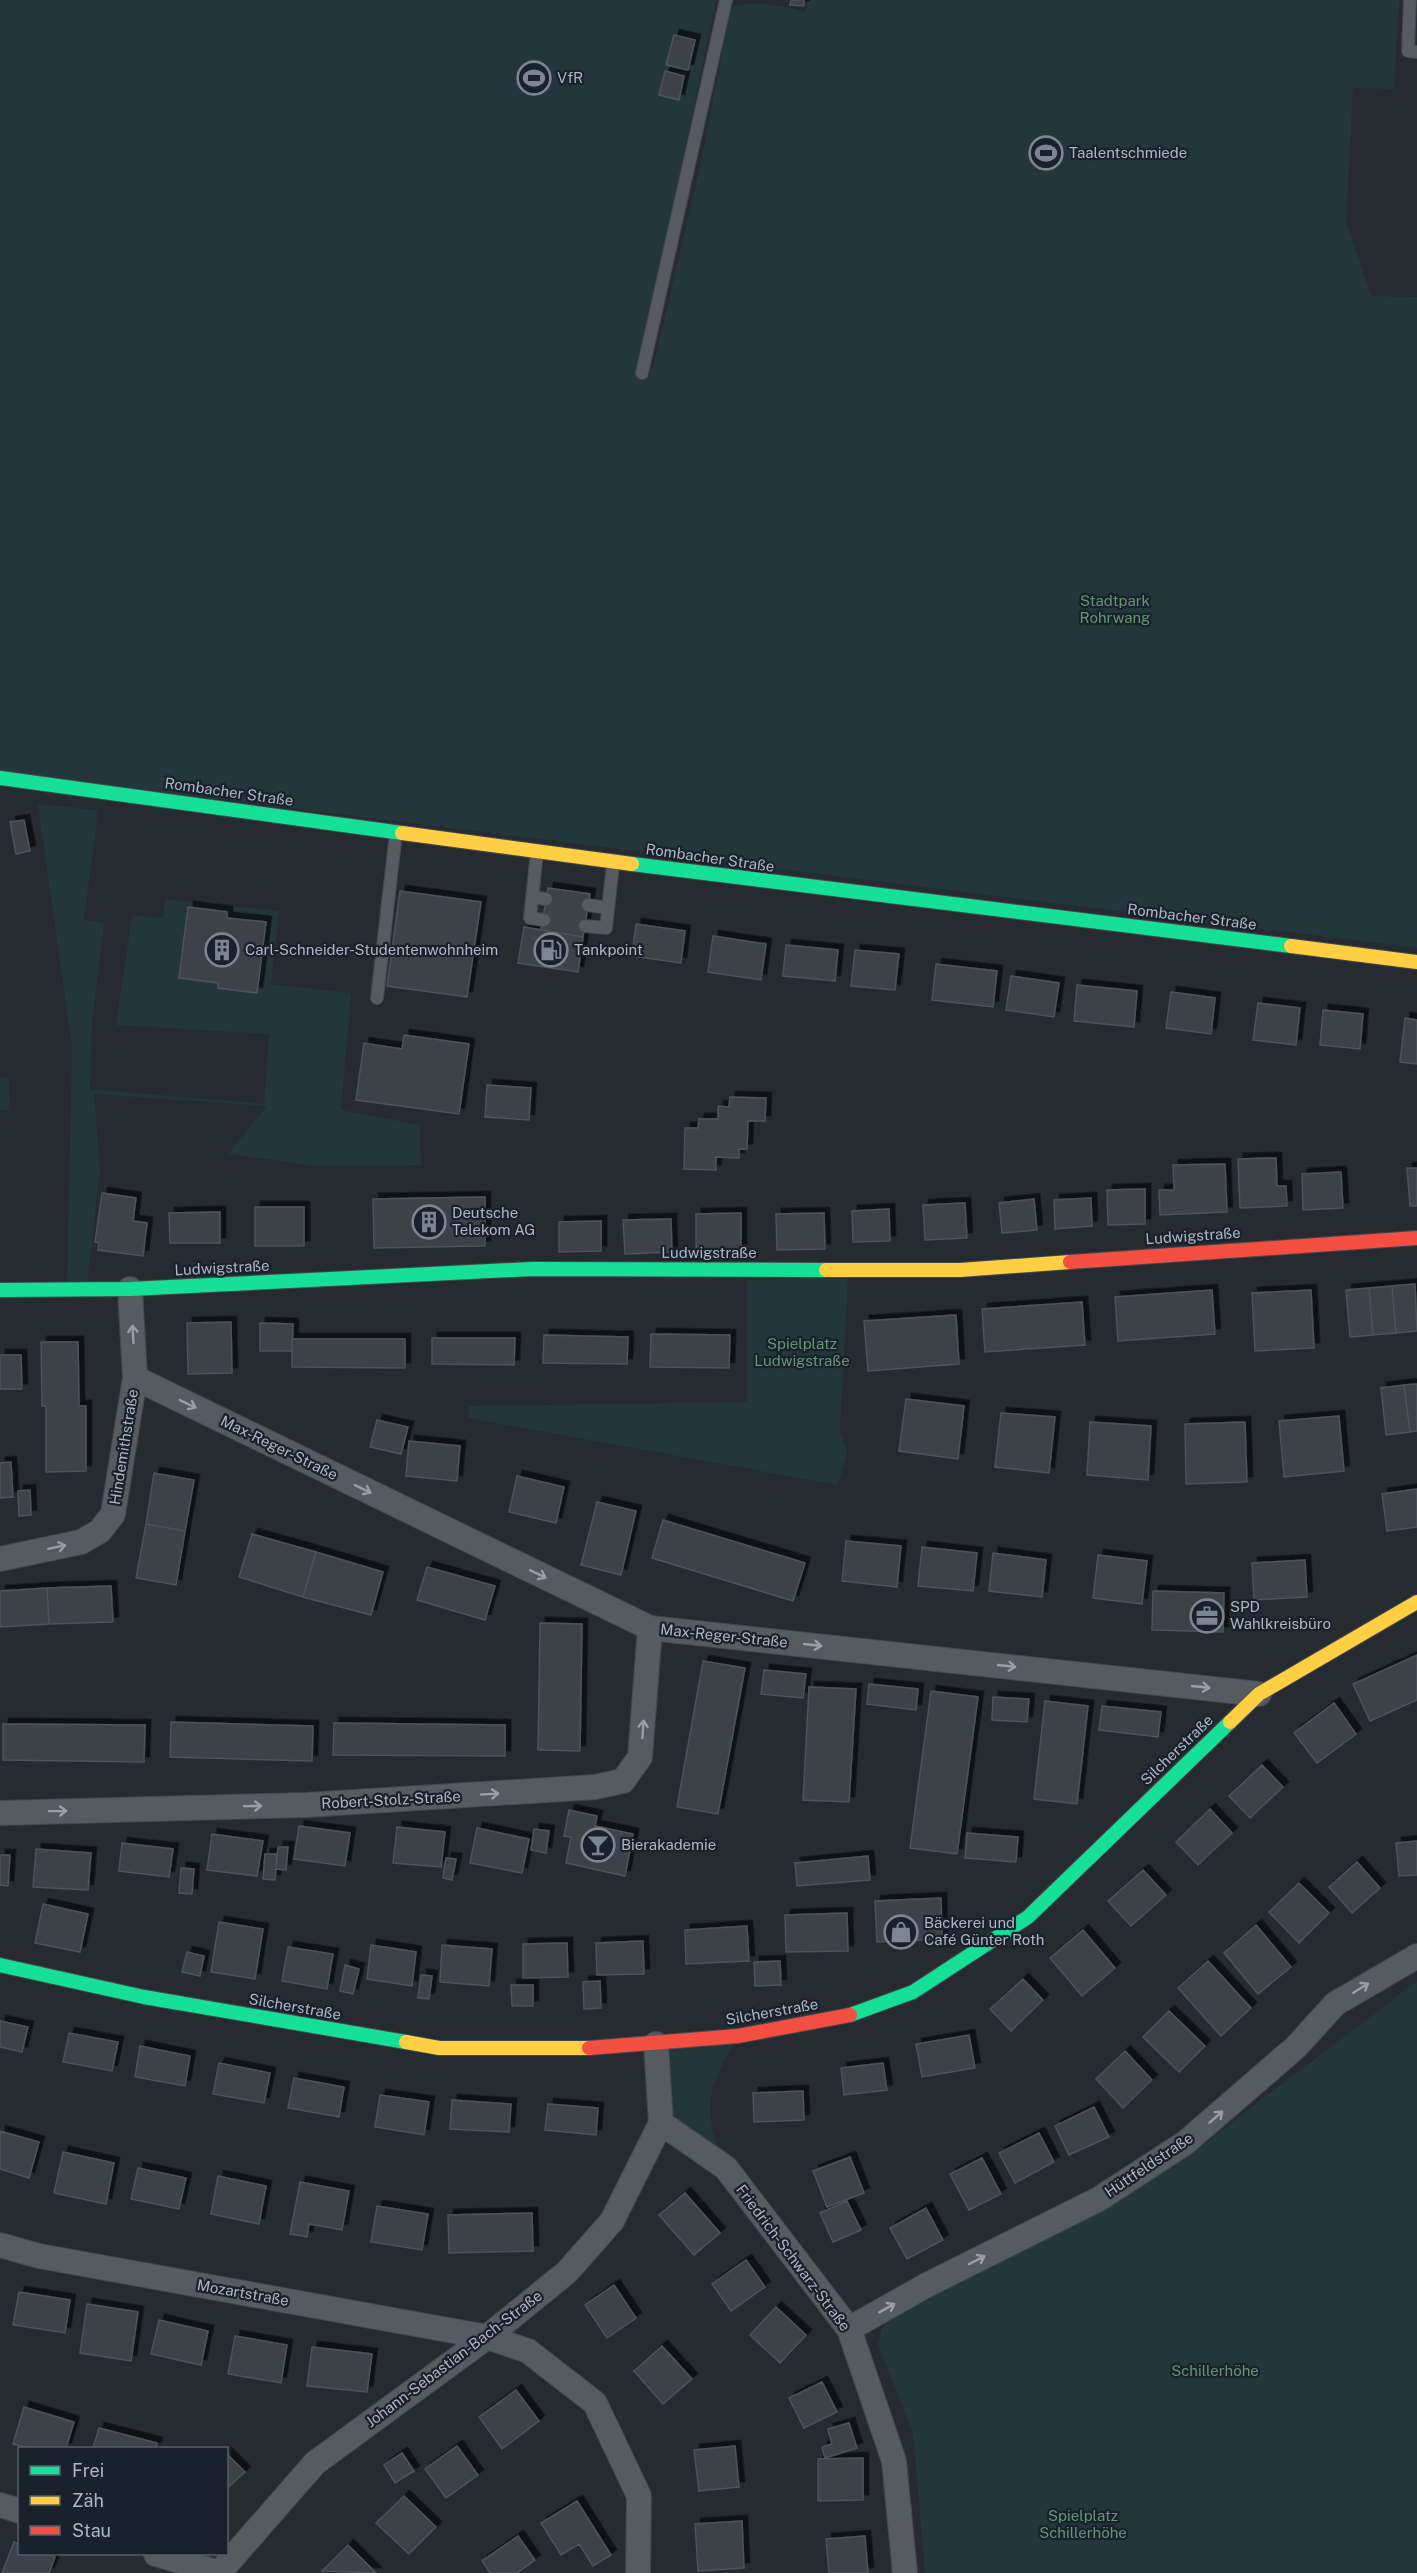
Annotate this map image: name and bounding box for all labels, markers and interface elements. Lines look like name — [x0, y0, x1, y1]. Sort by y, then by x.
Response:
sports icon: VfR — [516, 60, 552, 96]
place label: VfR — [557, 69, 583, 86]
sports icon: Taalentschmiede — [1028, 135, 1064, 171]
place label: Taalentschmiede — [1069, 144, 1187, 161]
park label: Stadtpark Rohrwang — [1080, 592, 1150, 626]
street label: Rombacher Straße — [164, 774, 295, 809]
street label: Rombacher Straße — [645, 840, 776, 875]
street label: Rombacher Straße — [1126, 900, 1258, 933]
building icon: Carl-Schneider-Studentenwohnheim — [204, 932, 240, 968]
fuel station icon: Tankpoint — [533, 932, 569, 968]
place label: Carl-Schneider-Studentenwohnheim — [245, 941, 498, 958]
place label: Tankpoint — [574, 941, 643, 958]
building icon: Deutsche Telekom AG — [411, 1204, 447, 1240]
place label: Deutsche Telekom AG — [452, 1204, 535, 1238]
street label: Ludwigstraße — [1145, 1224, 1241, 1247]
street label: Ludwigstraße — [661, 1244, 757, 1261]
street label: Ludwigstraße — [174, 1257, 270, 1278]
one-way arrow — [127, 1324, 138, 1344]
park label: Spielplatz Ludwigstraße — [754, 1335, 850, 1369]
street label: Hindemithstraße — [106, 1388, 141, 1506]
one-way arrow — [178, 1398, 196, 1410]
street label: Max-Reger-Straße — [218, 1412, 341, 1483]
one-way arrow — [354, 1483, 371, 1495]
one-way arrow — [47, 1541, 66, 1552]
one-way arrow — [529, 1569, 547, 1580]
office icon: SPD Wahlkreisbüro — [1189, 1598, 1225, 1634]
place label: SPD Wahlkreisbüro — [1230, 1598, 1331, 1632]
street label: Max-Reger-Straße — [659, 1620, 789, 1651]
one-way arrow — [803, 1640, 822, 1651]
one-way arrow — [996, 1661, 1016, 1672]
one-way arrow — [1190, 1682, 1210, 1693]
street label: Silcherstraße — [1137, 1711, 1216, 1788]
one-way arrow — [637, 1719, 648, 1739]
street label: Robert-Stolz-Straße — [321, 1787, 461, 1812]
one-way arrow — [480, 1788, 500, 1799]
one-way arrow — [243, 1801, 263, 1812]
one-way arrow — [48, 1806, 68, 1817]
bar icon: Bierakademie — [580, 1827, 616, 1863]
place label: Bierakademie — [621, 1836, 716, 1853]
shop icon: Bäckerei und Café Günter Roth — [883, 1914, 919, 1950]
place label: Bäckerei und Café Günter Roth — [924, 1914, 1044, 1948]
one-way arrow — [1352, 1982, 1369, 1994]
street label: Silcherstraße — [248, 1990, 343, 2023]
street label: Silcherstraße — [724, 1995, 819, 2028]
one-way arrow — [1208, 2110, 1223, 2124]
street label: Hüttfeldstraße — [1101, 2129, 1196, 2200]
street label: Friedrich-Schwarz-Straße — [733, 2181, 854, 2334]
one-way arrow — [968, 2254, 986, 2266]
street label: Mozartstraße — [196, 2276, 290, 2309]
street label: Johann-Sebastian-Bach-Straße — [362, 2287, 545, 2430]
one-way arrow — [878, 2302, 895, 2314]
park label: Schillerhöhe — [1171, 2362, 1259, 2379]
legend — [18, 2447, 228, 2555]
text: Frei — [72, 2460, 104, 2481]
text: Zäh — [72, 2490, 104, 2511]
park label: Spielplatz Schillerhöhe — [1039, 2507, 1127, 2541]
text: Stau — [72, 2520, 111, 2541]

